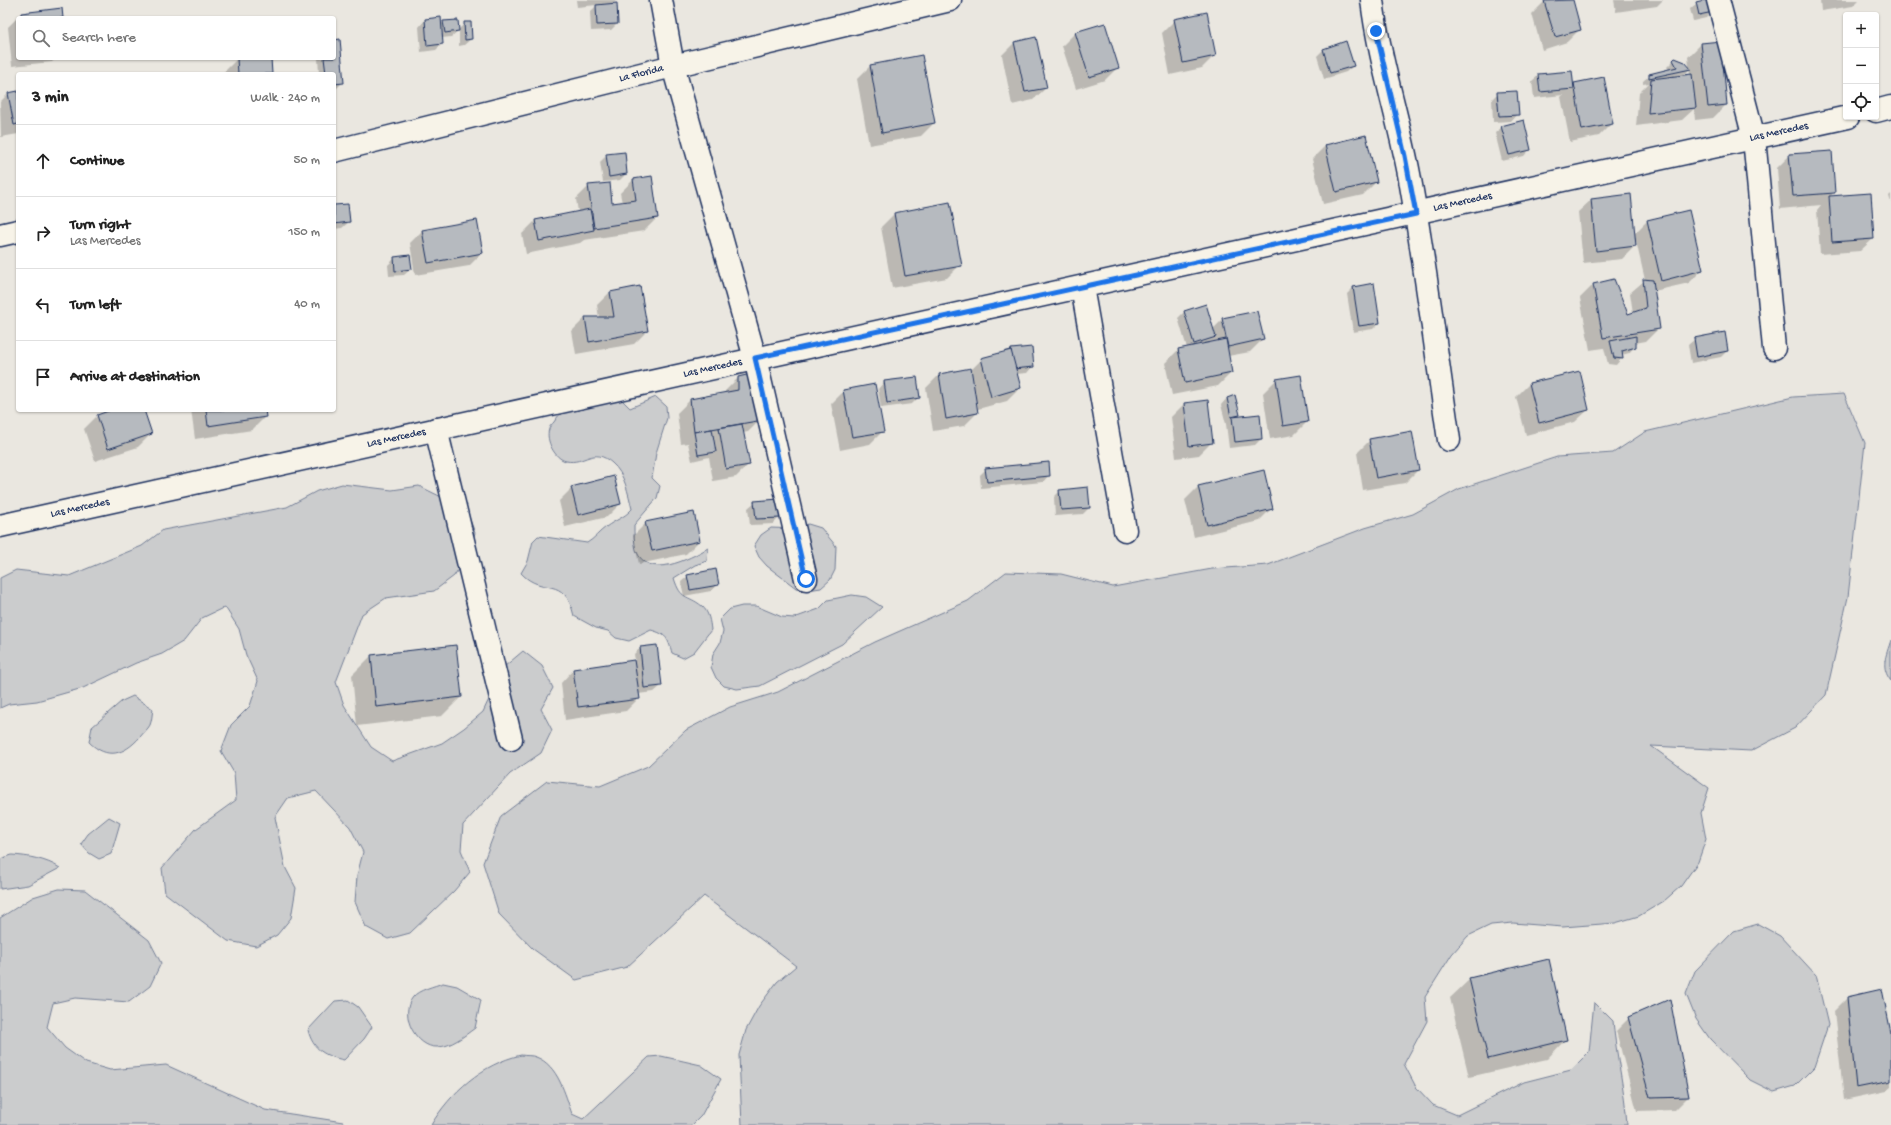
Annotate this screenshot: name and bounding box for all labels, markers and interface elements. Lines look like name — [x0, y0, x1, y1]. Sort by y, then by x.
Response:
map controls — [1843, 12, 1879, 120]
button: + — [1843, 12, 1879, 48]
search box — [16, 16, 336, 60]
route end — [1367, 22, 1385, 40]
icon: search — [30, 27, 52, 49]
text: Search here — [62, 29, 136, 47]
button: − — [1843, 48, 1879, 84]
street label: La Florida — [618, 62, 666, 85]
button: locate — [1843, 84, 1879, 120]
text: 3 min — [32, 88, 69, 108]
text: Walk · 240 m — [251, 91, 320, 106]
street label: Las Mercedes — [1749, 120, 1810, 145]
icon: ahead — [32, 150, 54, 172]
text: Continue — [70, 152, 124, 170]
text: 50 m — [293, 153, 320, 168]
street label: Las Mercedes — [1432, 190, 1494, 215]
text: Turn right — [70, 216, 130, 234]
icon: right — [32, 222, 54, 244]
text: 150 m — [288, 225, 320, 240]
text: Las Mercedes — [70, 234, 140, 249]
icon: left — [32, 294, 54, 316]
text: Turn left — [70, 296, 121, 314]
text: 40 m — [294, 297, 320, 312]
street label: Las Mercedes — [682, 356, 744, 381]
icon: arrive — [32, 366, 54, 388]
text: Arrive at destination — [70, 368, 200, 386]
street label: Las Mercedes — [366, 426, 428, 451]
street label: Las Mercedes — [50, 496, 111, 521]
route start — [797, 570, 815, 588]

